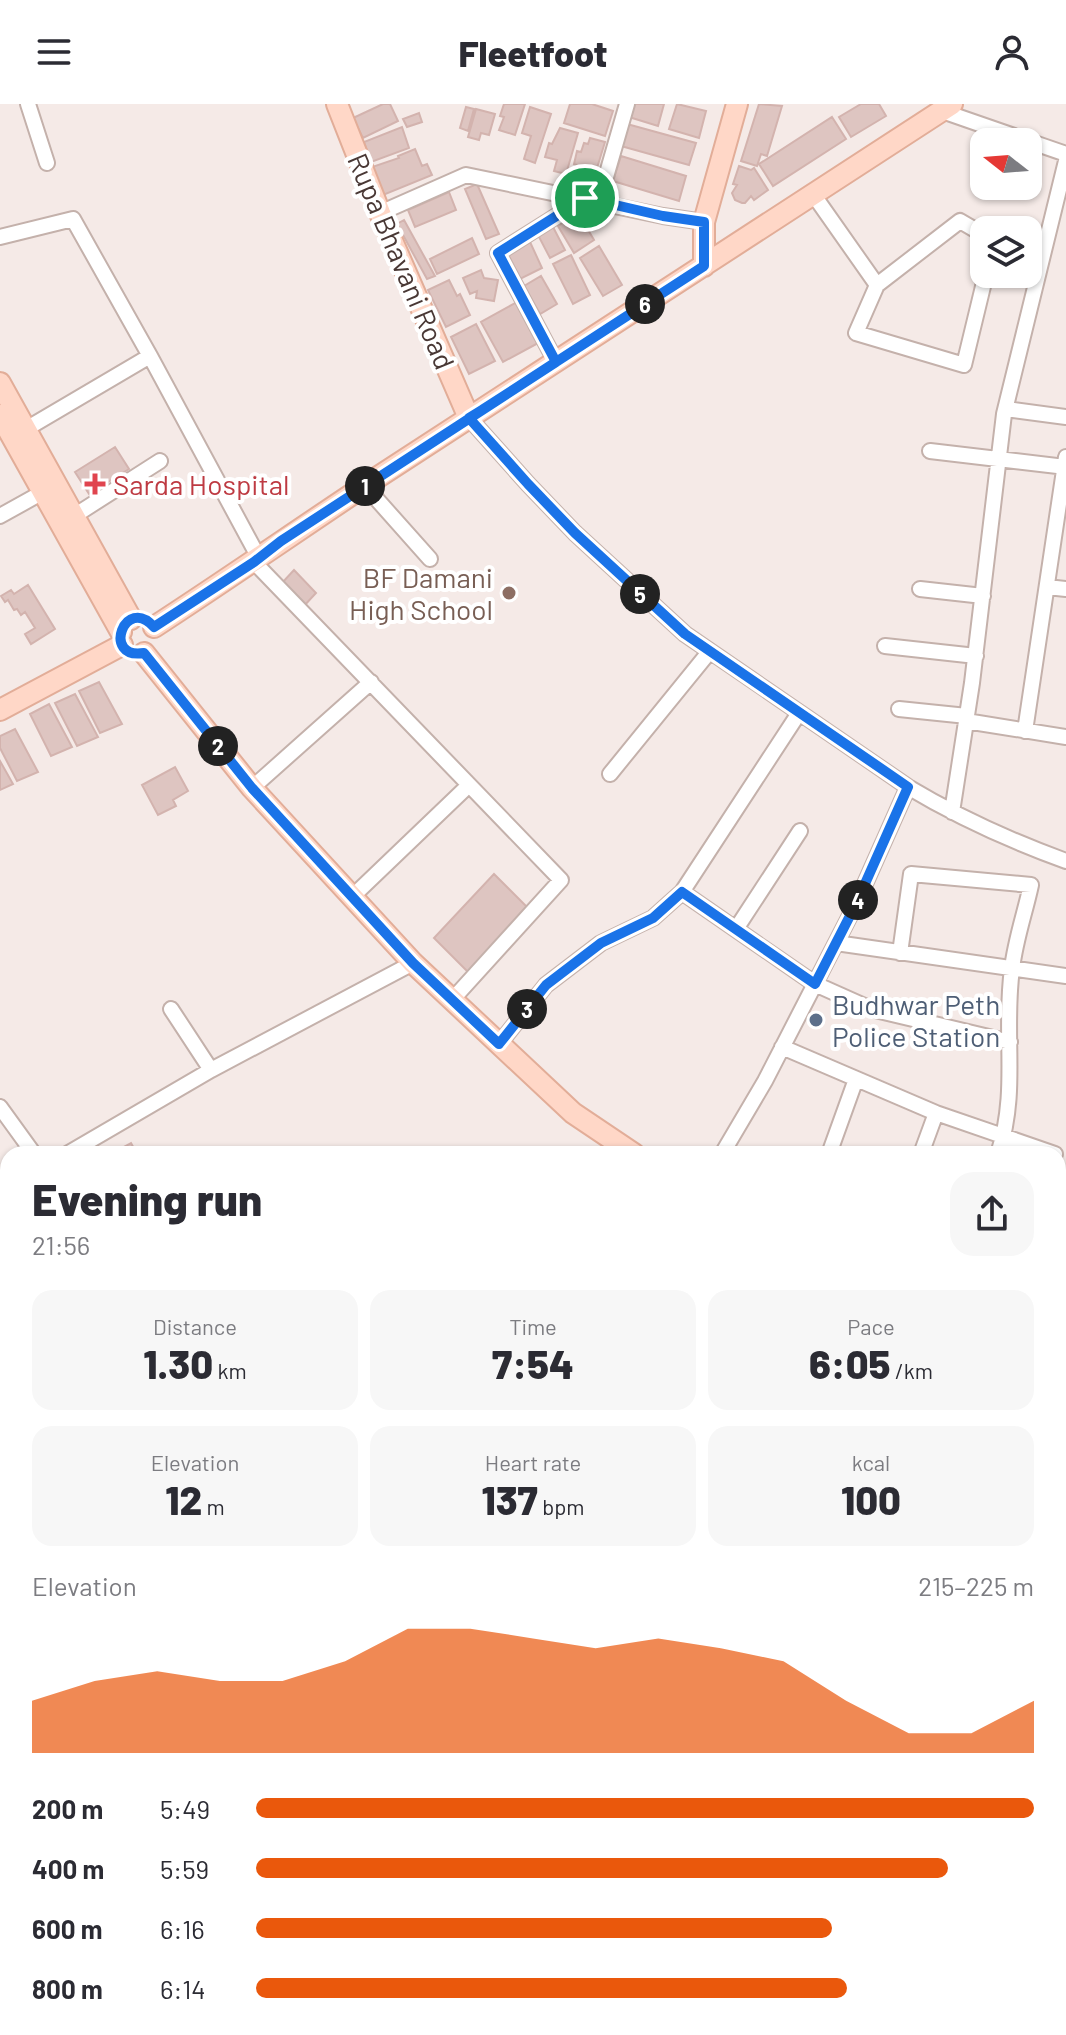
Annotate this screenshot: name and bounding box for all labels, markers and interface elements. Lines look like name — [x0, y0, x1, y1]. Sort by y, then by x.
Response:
icon: menu — [32, 30, 76, 74]
icon: person — [990, 30, 1034, 74]
text: Fleetfoot — [459, 31, 607, 74]
north arrow — [970, 128, 1042, 200]
map controls — [970, 128, 1042, 288]
street label: Rupa Bhavani Road — [341, 148, 463, 374]
pin — [551, 164, 619, 232]
icon: arrive — [563, 176, 607, 220]
button: layers — [970, 216, 1042, 288]
pin: 6 — [625, 284, 665, 324]
text: 6 — [639, 291, 651, 317]
pin: 1 — [345, 466, 385, 506]
place label: Sarda Hospital — [113, 467, 289, 501]
marker: Sarda Hospital — [84, 473, 106, 495]
text: 1 — [361, 473, 369, 499]
place label: BF Damani High School — [349, 560, 493, 626]
pin: 5 — [620, 574, 660, 614]
text: 5 — [634, 581, 646, 607]
marker: BF Damani High School — [500, 584, 518, 602]
pin: 2 — [198, 726, 238, 766]
text: 2 — [212, 733, 224, 759]
pin: 4 — [838, 880, 878, 920]
text: 4 — [851, 887, 865, 913]
place label: Budhwar Peth Police Station — [832, 987, 1000, 1053]
pin: 3 — [507, 989, 547, 1029]
text: 3 — [521, 996, 533, 1022]
marker: Budhwar Peth Police Station — [807, 1011, 825, 1029]
text: Evening run — [32, 1172, 262, 1225]
button: share — [950, 1172, 1034, 1256]
text: 21:56 — [32, 1229, 90, 1260]
text: Distance — [153, 1313, 237, 1339]
text: Time — [509, 1313, 557, 1339]
text: Pace — [847, 1313, 895, 1339]
text: 1.30 — [143, 1339, 213, 1387]
text: 7:54 — [492, 1339, 574, 1387]
text: 6:05 — [809, 1339, 891, 1387]
text: km — [213, 1357, 247, 1383]
text: /km — [891, 1357, 933, 1383]
text: Elevation — [151, 1449, 239, 1475]
text: Heart rate — [485, 1449, 581, 1475]
text: kcal — [852, 1449, 890, 1475]
text: 12 — [165, 1475, 202, 1523]
text: 137 — [481, 1475, 538, 1523]
text: 100 — [841, 1475, 901, 1523]
text: m — [202, 1493, 225, 1519]
text: bpm — [538, 1493, 585, 1519]
text: Elevation — [32, 1570, 137, 1601]
text: 215–225 m — [918, 1570, 1034, 1601]
text: 200 m — [32, 1793, 103, 1824]
text: 5:49 — [160, 1793, 210, 1824]
text: 400 m — [32, 1853, 104, 1884]
text: 5:59 — [160, 1853, 209, 1884]
text: 600 m — [32, 1913, 103, 1944]
text: 6:16 — [160, 1913, 205, 1944]
text: 800 m — [32, 1973, 103, 2004]
text: 6:14 — [160, 1973, 206, 2004]

